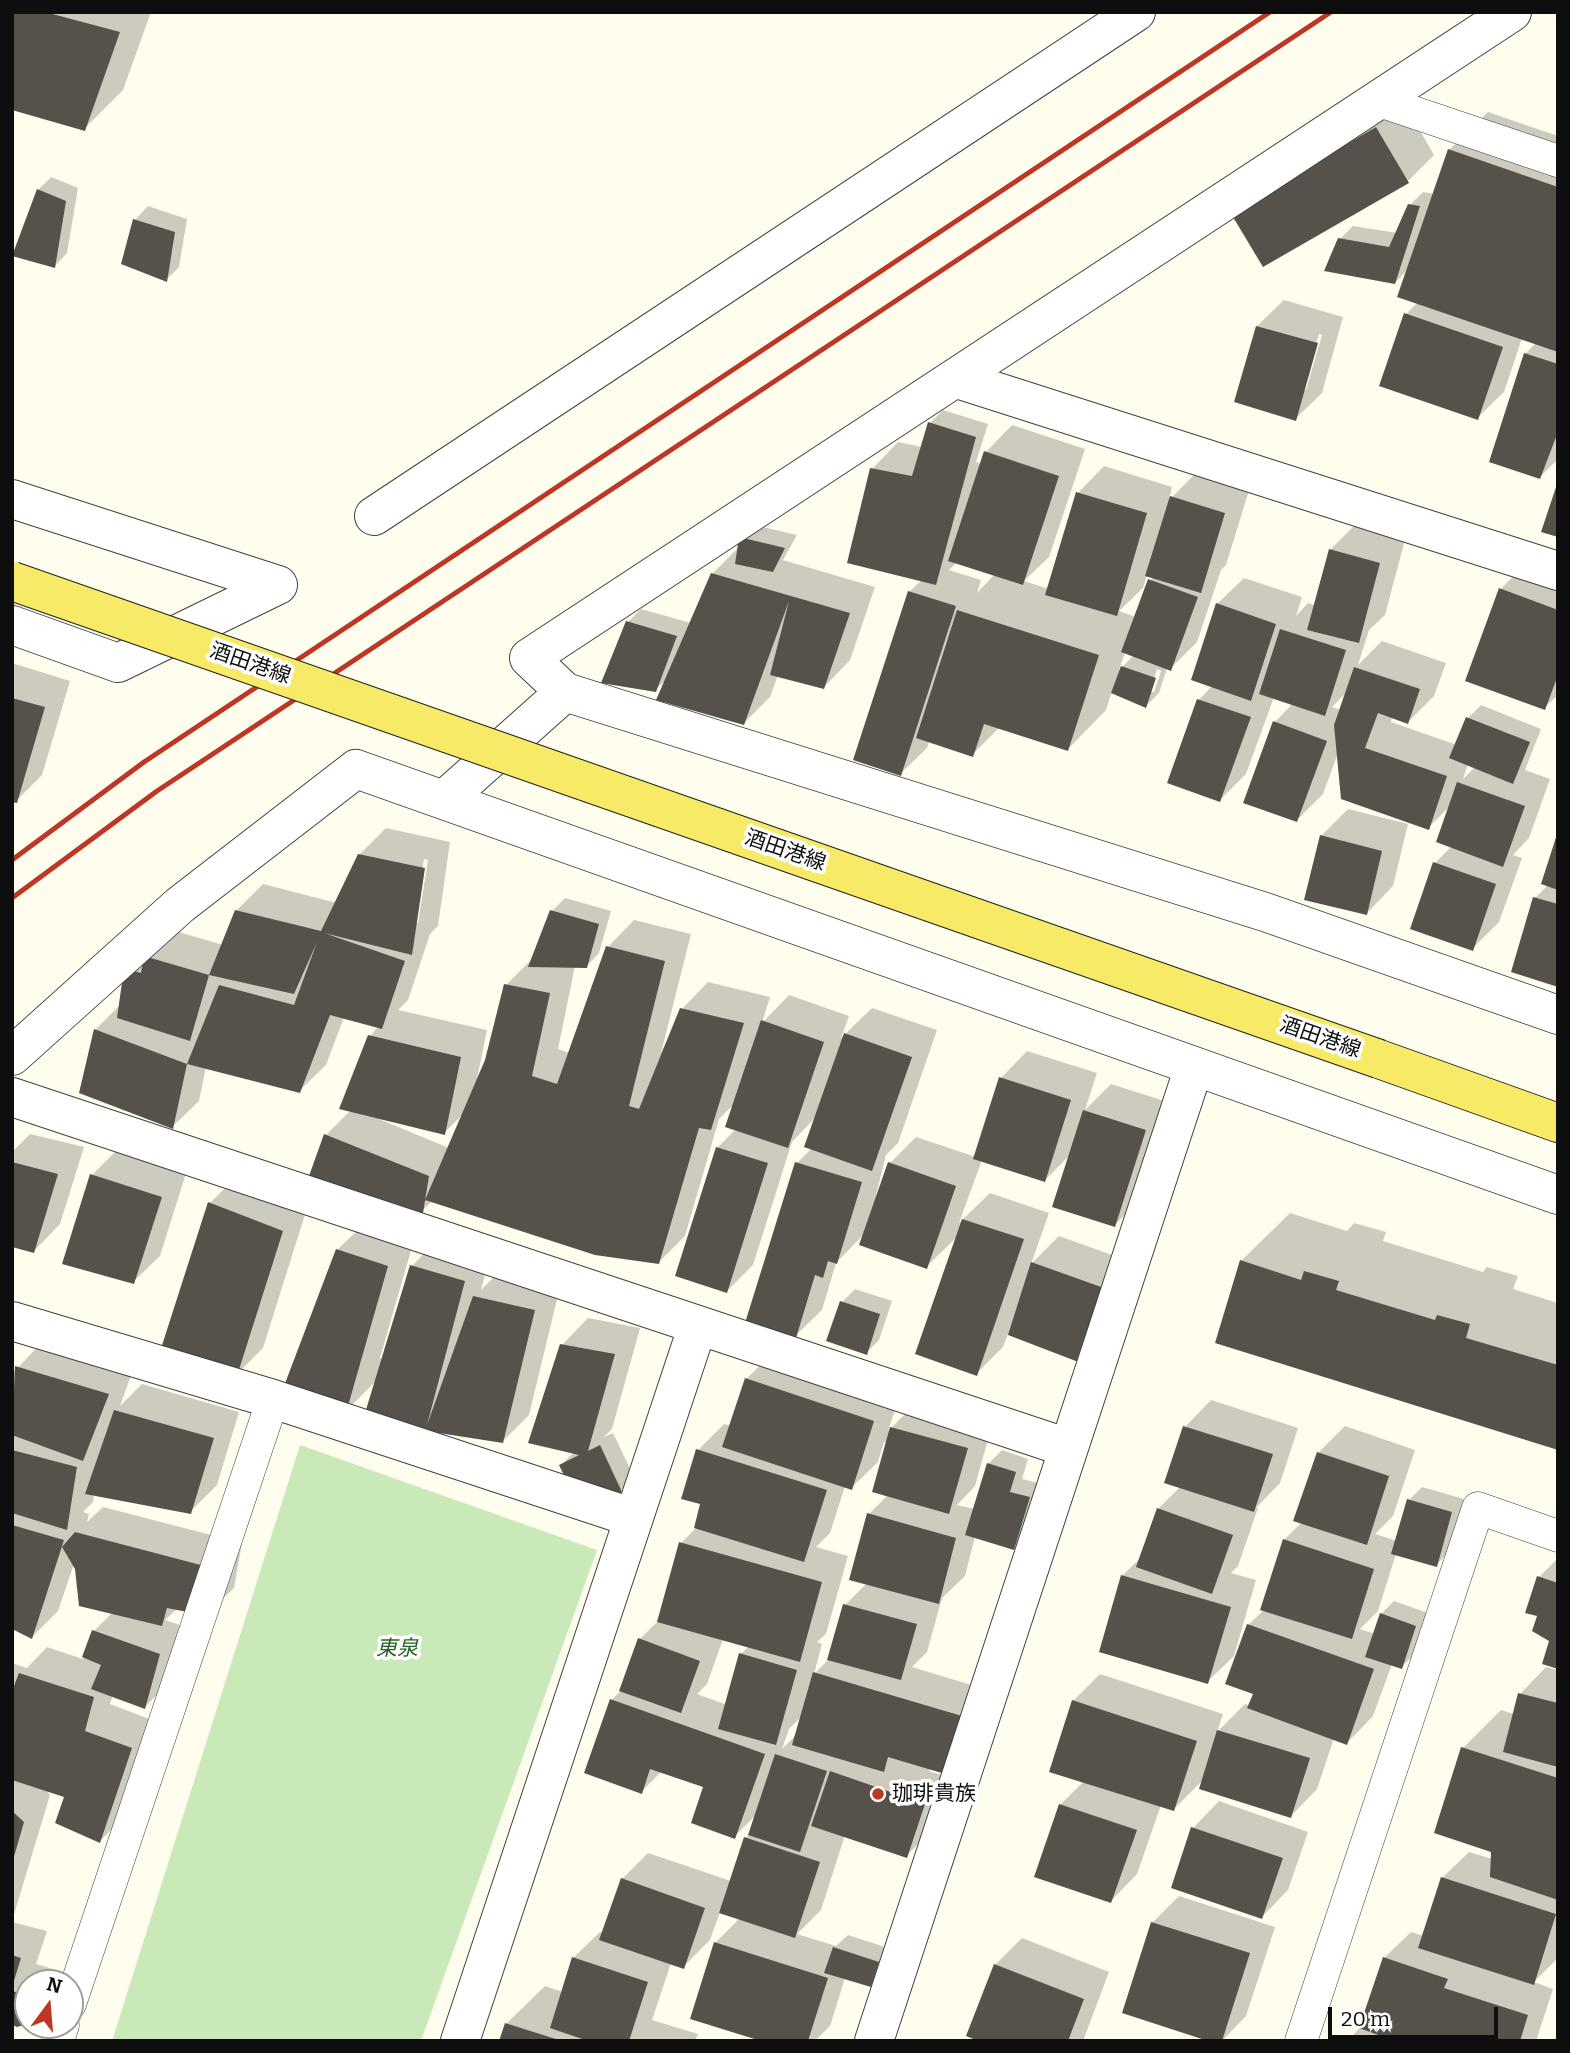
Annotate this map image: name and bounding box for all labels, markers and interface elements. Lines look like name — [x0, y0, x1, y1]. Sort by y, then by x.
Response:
street label: 酒田港線 — [206, 638, 294, 690]
street label: 酒田港線 — [741, 825, 829, 877]
street label: 酒田港線 — [1276, 1012, 1364, 1064]
park label: 東泉 — [376, 1636, 418, 1662]
place label: 珈琲貴族 — [892, 1781, 976, 1807]
marker: 珈琲貴族 — [870, 1786, 886, 1802]
north arrow — [14, 1969, 84, 2039]
text: N — [44, 1972, 65, 1998]
scale bar — [1332, 1994, 1502, 2038]
text: 20 m — [1341, 2006, 1390, 2032]

